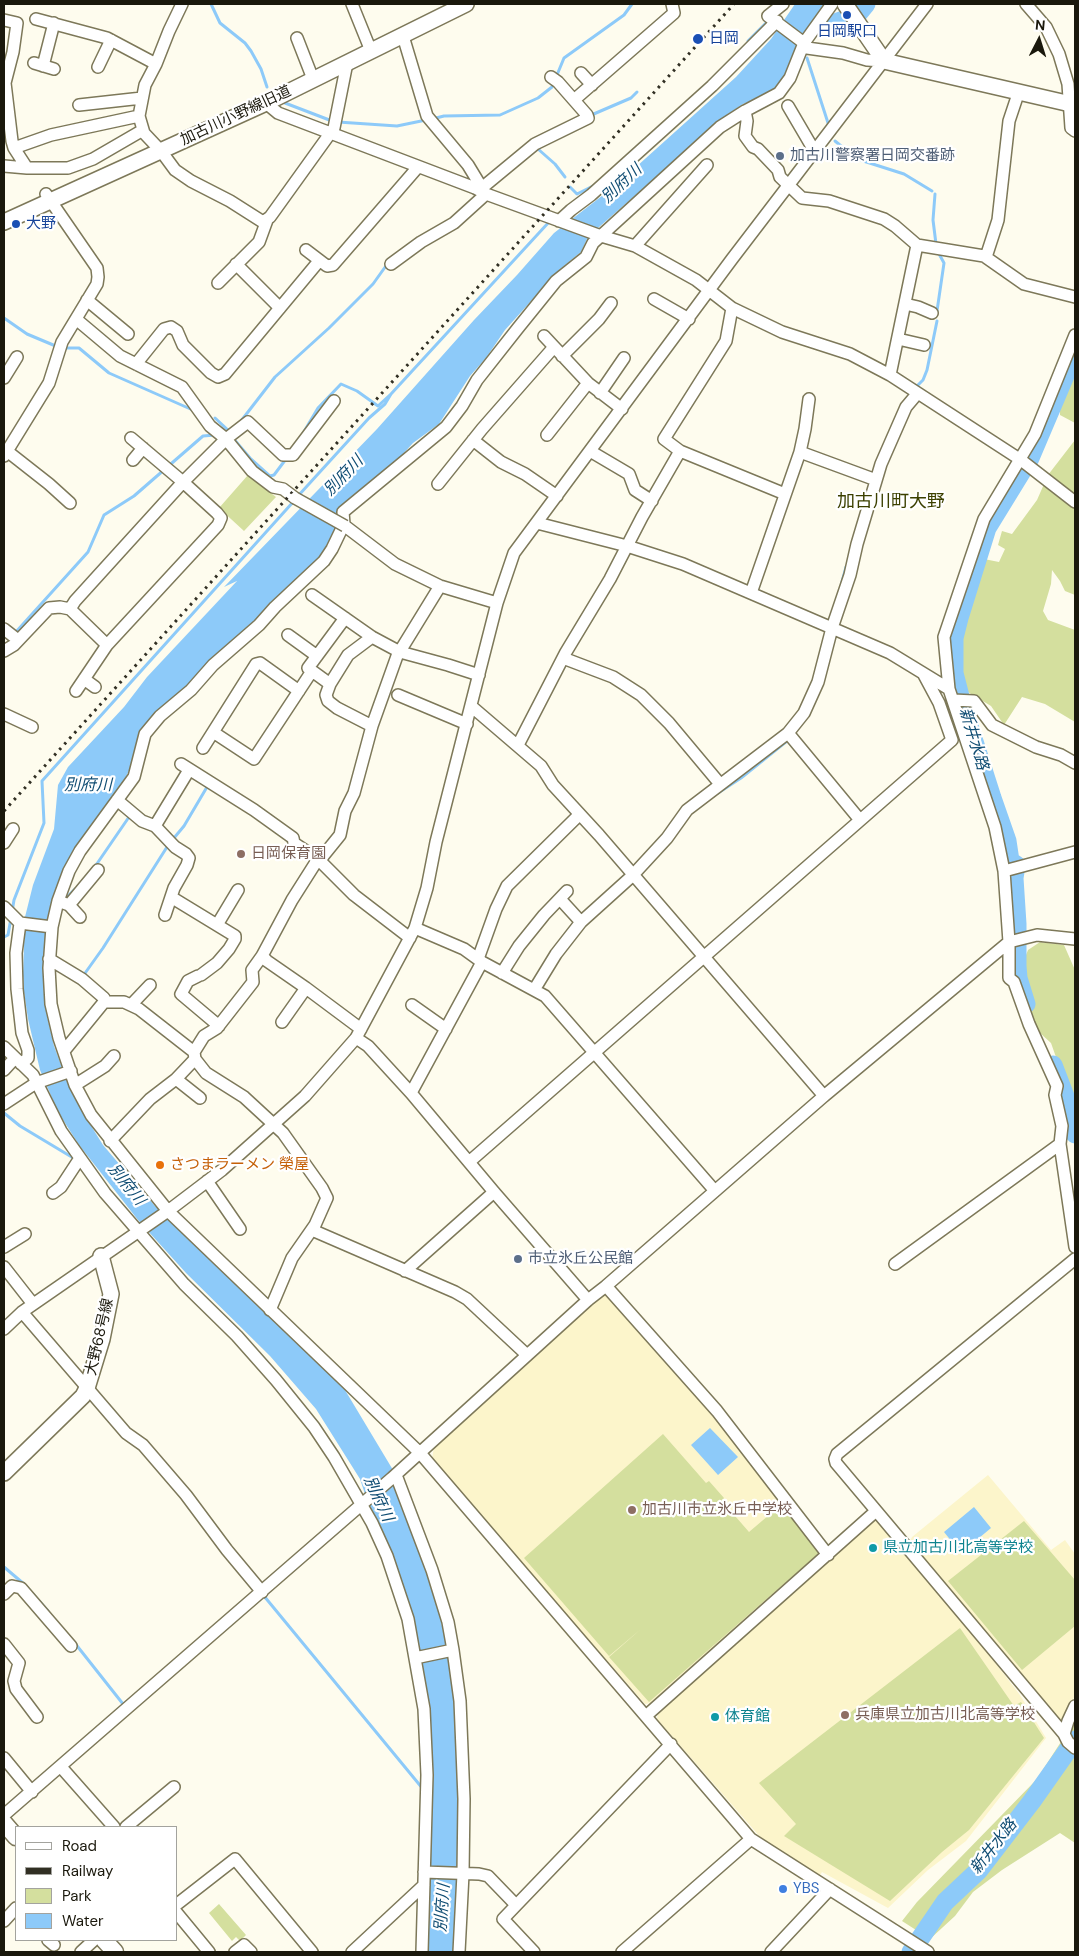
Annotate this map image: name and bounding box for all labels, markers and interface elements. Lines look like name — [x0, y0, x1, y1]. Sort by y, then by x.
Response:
marker: 日岡駅口 — [841, 9, 853, 21]
north arrow — [1014, 15, 1064, 65]
text: N — [1034, 16, 1046, 34]
place label: 日岡駅口 — [817, 23, 877, 41]
place label: 日岡 — [709, 30, 739, 48]
marker: 日岡 — [691, 32, 705, 46]
street label: 加古川小野線旧道 — [178, 82, 294, 150]
place label: 加古川警察署日岡交番跡 — [790, 147, 955, 165]
marker: 加古川警察署日岡交番跡 — [774, 150, 786, 162]
water label: 別府川 — [598, 161, 646, 207]
place label: 大野 — [26, 215, 56, 233]
marker: 大野 — [10, 218, 22, 230]
water label: 別府川 — [320, 452, 368, 500]
district label: 加古川町大野 — [837, 491, 945, 513]
water label: 新井水路 — [954, 706, 992, 772]
water label: 別府川 — [64, 776, 112, 796]
place label: 日岡保育園 — [251, 845, 326, 863]
marker: 日岡保育園 — [235, 848, 247, 860]
place label: さつまラーメン 榮屋 — [170, 1156, 309, 1174]
marker: さつまラーメン 榮屋 — [154, 1159, 166, 1171]
water label: 別府川 — [103, 1160, 149, 1210]
place label: 市立氷丘公民館 — [528, 1250, 633, 1268]
marker: 市立氷丘公民館 — [512, 1253, 524, 1265]
street label: 大野68号線 — [82, 1297, 118, 1377]
water label: 別府川 — [359, 1473, 397, 1525]
place label: 加古川市立氷丘中学校 — [642, 1501, 792, 1519]
marker: 加古川市立氷丘中学校 — [626, 1504, 638, 1516]
place label: 県立加古川北高等学校 — [883, 1539, 1033, 1557]
marker: 県立加古川北高等学校 — [867, 1542, 879, 1554]
place label: 兵庫県立加古川北高等学校 — [855, 1706, 1035, 1724]
place label: 体育館 — [725, 1708, 770, 1726]
marker: 兵庫県立加古川北高等学校 — [839, 1709, 851, 1721]
marker: 体育館 — [709, 1711, 721, 1723]
water label: 新井水路 — [967, 1816, 1021, 1878]
legend — [15, 1826, 178, 1941]
text: Road — [62, 1836, 97, 1856]
text: Railway — [62, 1861, 113, 1881]
place label: YBS — [793, 1880, 819, 1898]
water label: 別府川 — [432, 1883, 454, 1933]
marker: YBS — [777, 1883, 789, 1895]
text: Park — [62, 1886, 92, 1906]
text: Water — [62, 1911, 103, 1931]

